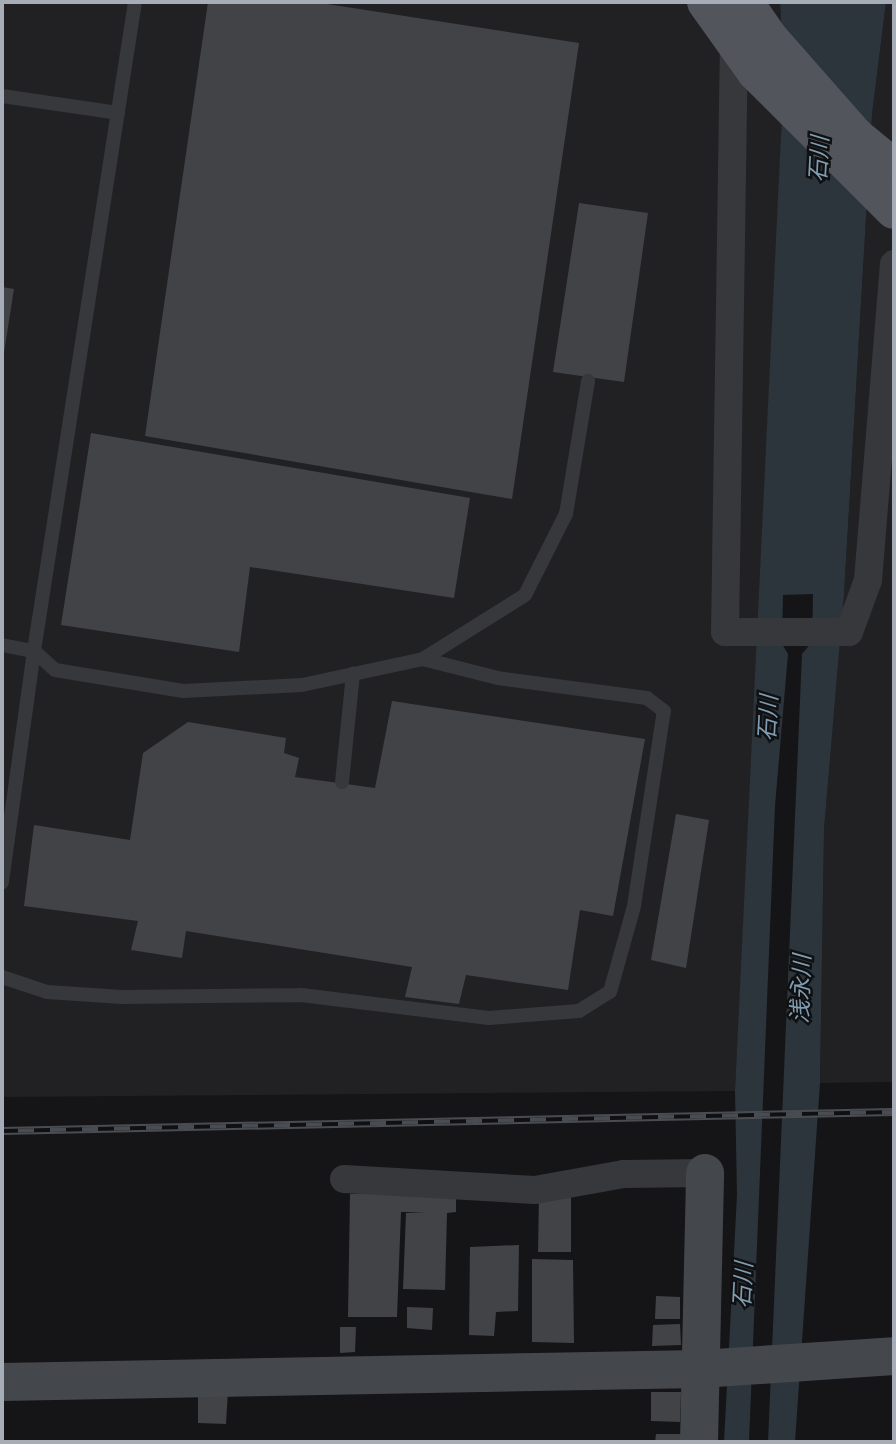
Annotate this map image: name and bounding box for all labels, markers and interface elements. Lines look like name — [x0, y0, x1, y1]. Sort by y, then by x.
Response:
water label: 石川 — [803, 135, 833, 183]
water label: 石川 — [752, 694, 782, 742]
water label: 浅永川 — [785, 954, 815, 1024]
water label: 石川 — [727, 1261, 757, 1309]

